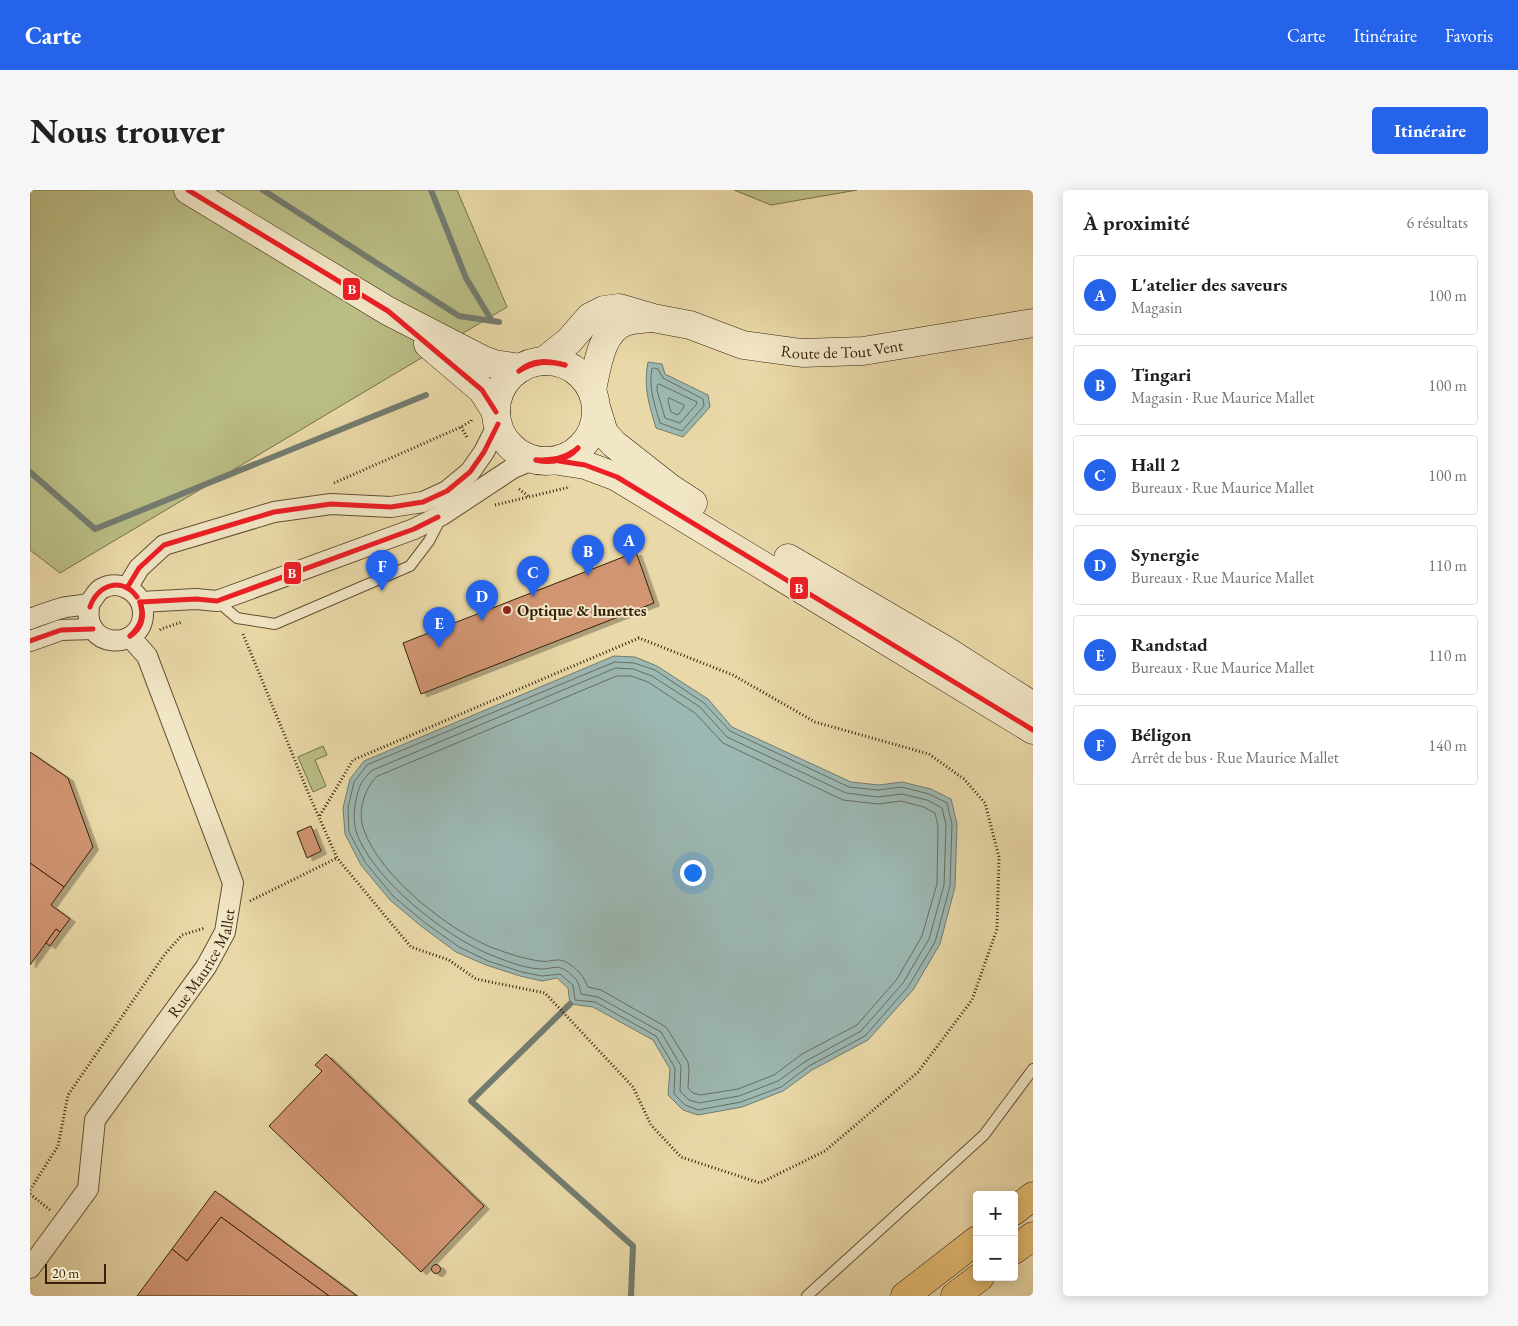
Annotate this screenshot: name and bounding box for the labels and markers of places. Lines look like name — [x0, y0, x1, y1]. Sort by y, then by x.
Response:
pin: A — [613, 524, 645, 565]
pin: B — [572, 535, 604, 576]
pin: F — [366, 550, 398, 591]
pin: C — [517, 556, 549, 597]
pin: D — [466, 580, 498, 621]
place label: Optique & lunettes — [517, 600, 647, 621]
marker: Optique & lunettes — [501, 604, 513, 616]
pin: E — [423, 607, 455, 648]

